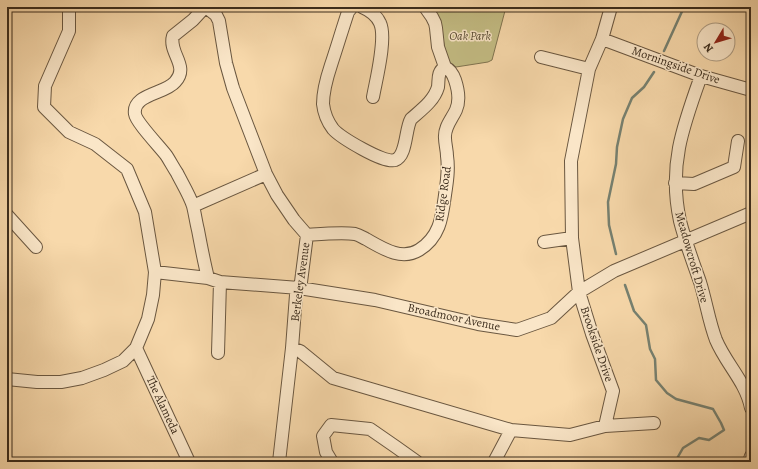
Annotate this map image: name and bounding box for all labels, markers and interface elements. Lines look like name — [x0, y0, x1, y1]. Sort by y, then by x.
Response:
north arrow — [696, 22, 736, 62]
park label: Oak Park — [449, 28, 492, 44]
text: N — [700, 40, 717, 56]
street label: Morningside Drive — [630, 42, 722, 88]
street label: Ridge Road — [431, 165, 455, 223]
street label: Meadowcroft Drive — [671, 210, 713, 304]
street label: Berkeley Avenue — [287, 241, 313, 323]
street label: Broadmoor Avenue — [406, 299, 502, 335]
street label: Brookside Drive — [577, 304, 617, 384]
street label: The Alameda — [143, 373, 184, 437]

